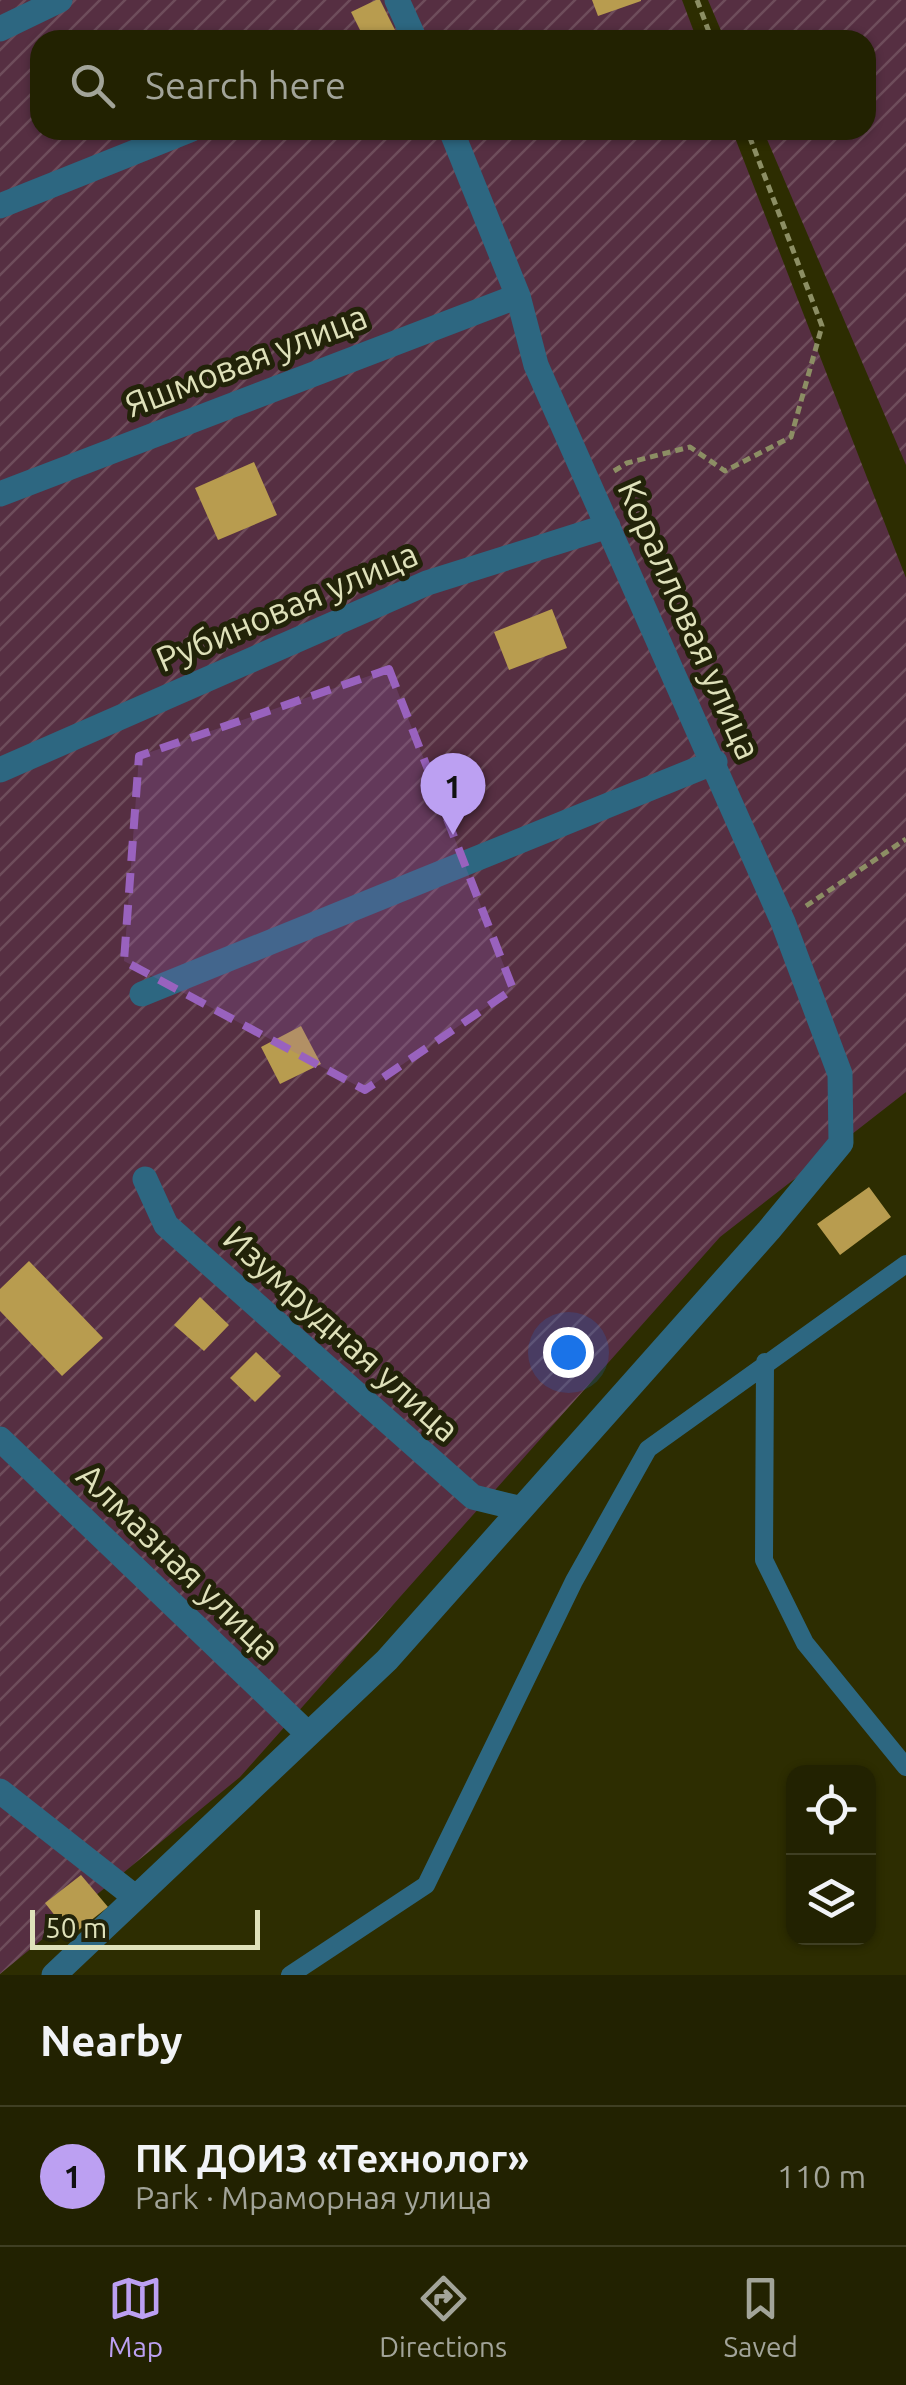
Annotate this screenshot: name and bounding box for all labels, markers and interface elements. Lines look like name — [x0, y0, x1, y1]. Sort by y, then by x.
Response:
search box — [30, 30, 876, 140]
icon: search — [65, 58, 120, 113]
text: Search here — [145, 64, 346, 106]
street label: Яшмовая улица — [119, 296, 372, 425]
street label: Коралловая улица — [610, 474, 769, 765]
street label: Рубиновая улица — [150, 533, 423, 679]
pin: 1 — [420, 752, 486, 835]
street label: Изумрудная улица — [216, 1217, 467, 1449]
your location — [543, 1327, 594, 1378]
street label: Алмазная улица — [69, 1455, 288, 1668]
map controls — [786, 1765, 876, 1945]
button: locate — [786, 1765, 876, 1855]
button: layers — [786, 1855, 876, 1945]
scale bar — [30, 1905, 260, 1950]
text: 50 m — [45, 1912, 107, 1943]
text: Nearby — [40, 2017, 183, 2064]
text: ПК ДОИЗ «Технолог» — [135, 2137, 529, 2179]
text: 1 — [63, 2158, 82, 2194]
text: 110 m — [777, 2158, 866, 2194]
text: Park · Мраморная улица — [135, 2179, 492, 2215]
tab: Map — [108, 2271, 163, 2362]
tab: Directions — [379, 2271, 507, 2362]
tab: Saved — [723, 2271, 798, 2362]

